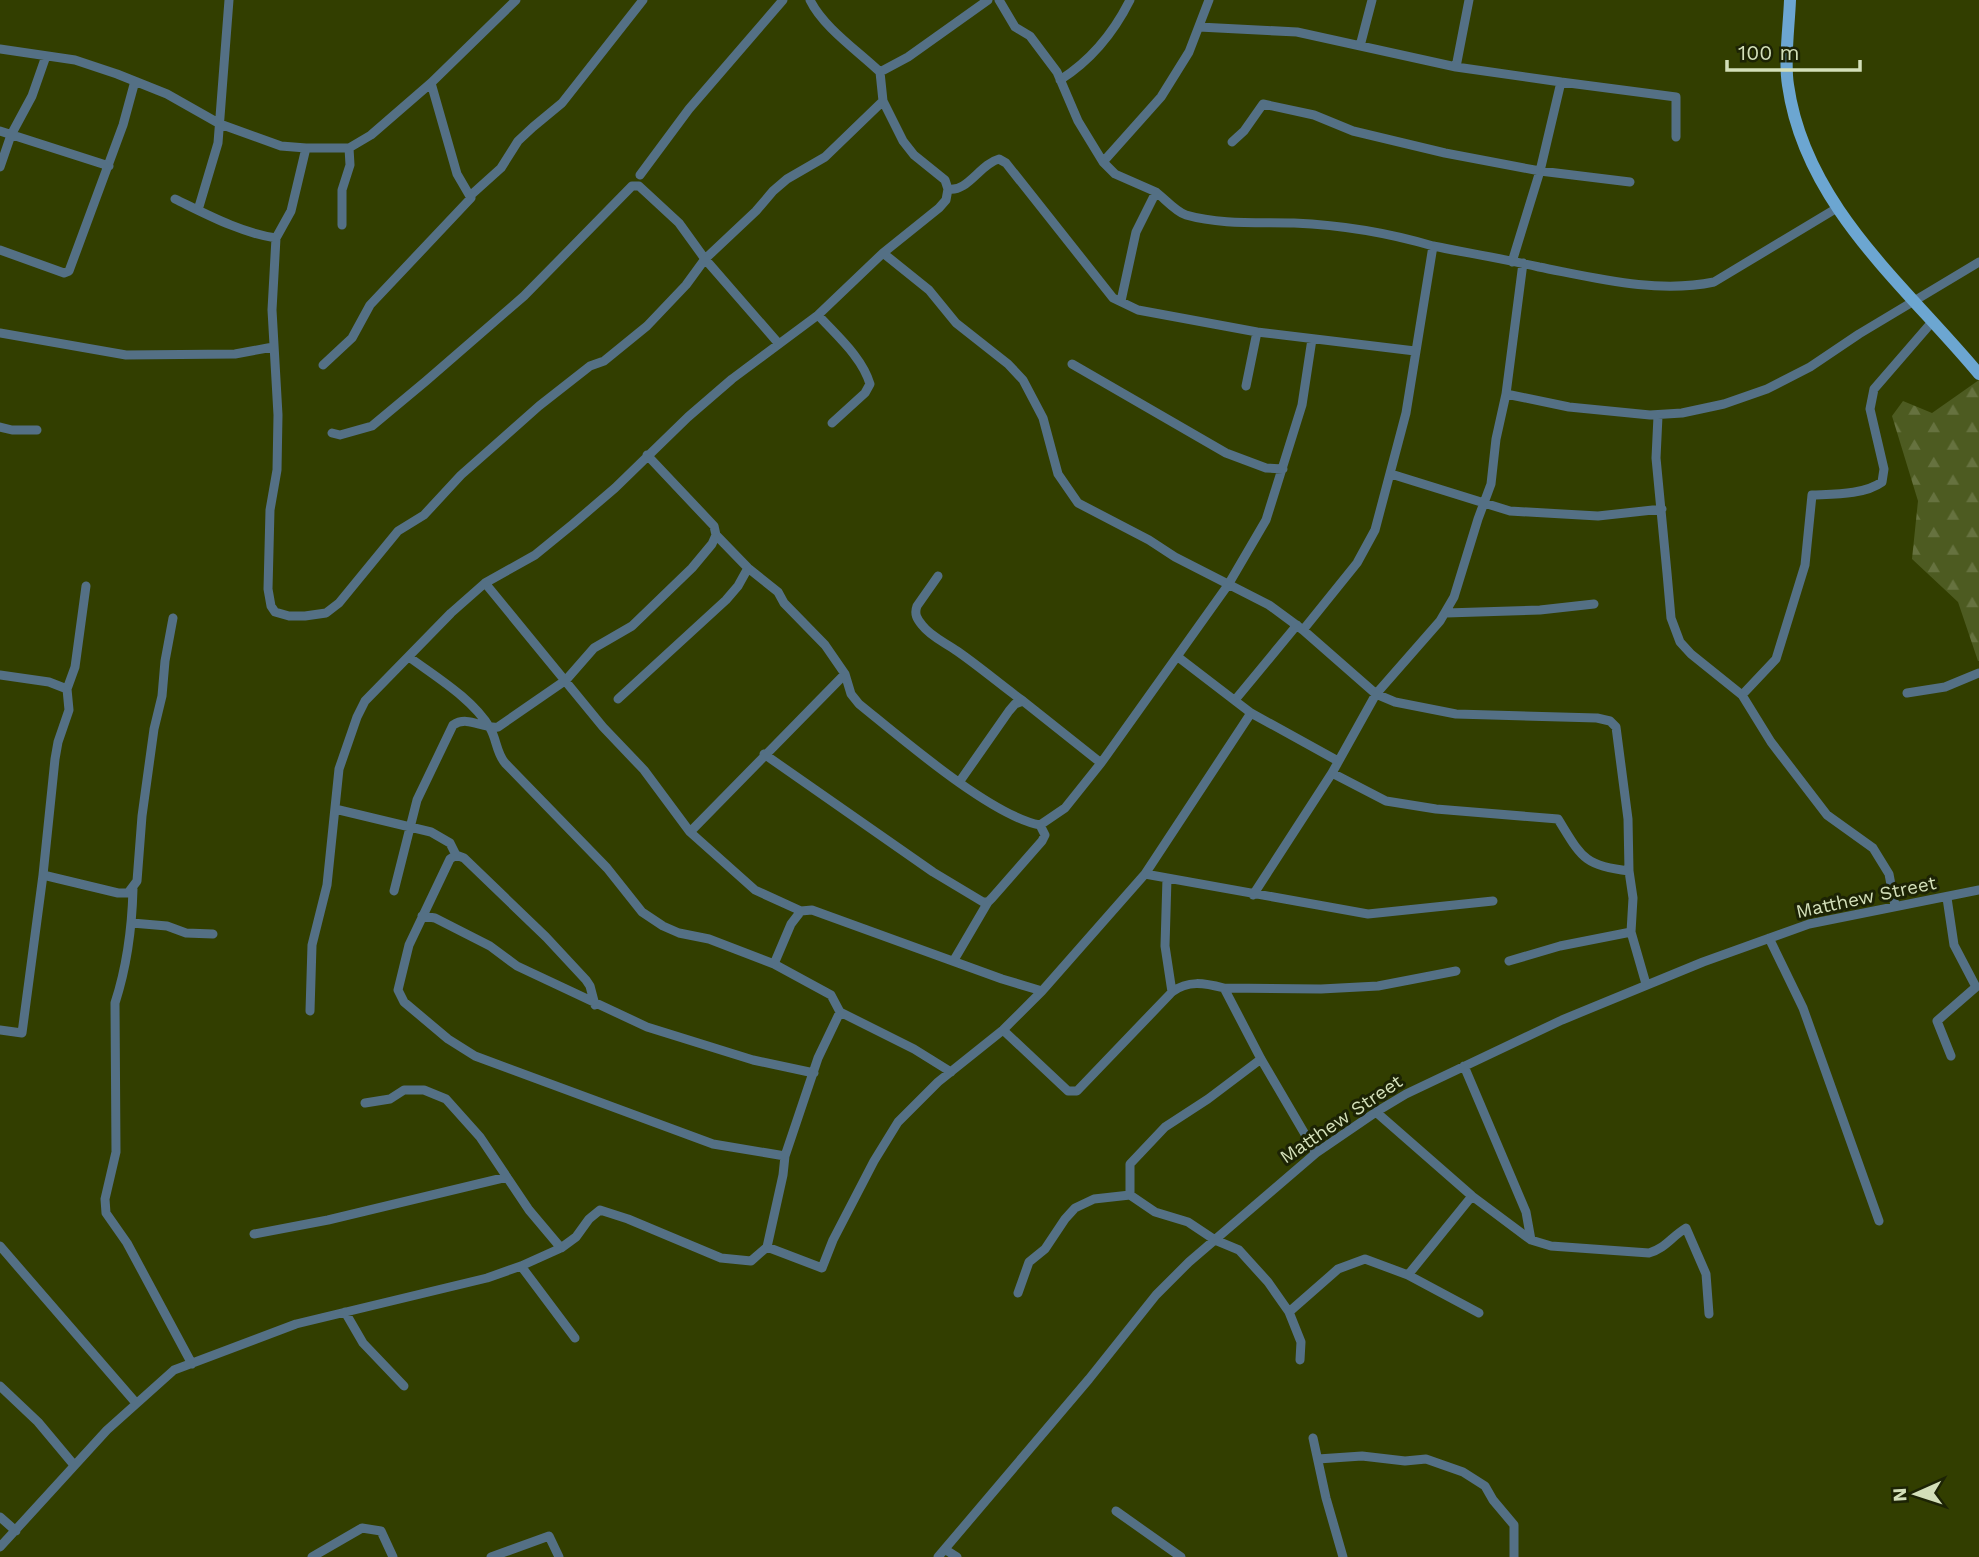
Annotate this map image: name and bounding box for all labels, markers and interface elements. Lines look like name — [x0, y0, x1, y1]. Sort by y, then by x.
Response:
scale bar — [1727, 28, 1860, 72]
text: 100 m — [1738, 40, 1800, 65]
street label: Matthew Street — [1794, 871, 1938, 923]
street label: Matthew Street — [1275, 1070, 1407, 1168]
north arrow — [1881, 1459, 1951, 1529]
text: N — [1888, 1487, 1911, 1503]

